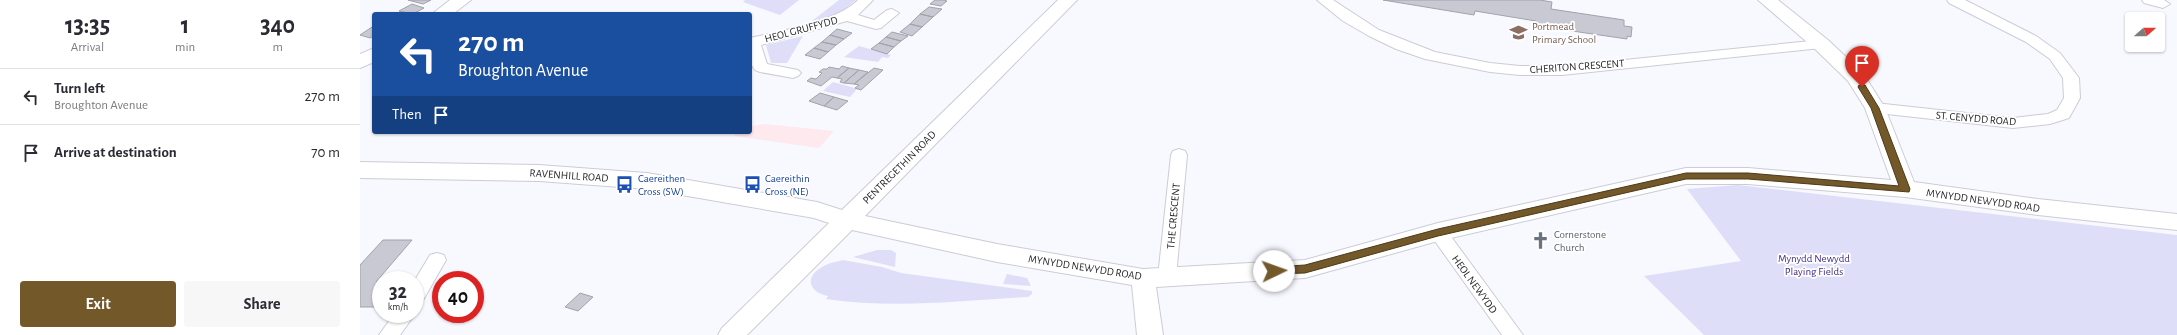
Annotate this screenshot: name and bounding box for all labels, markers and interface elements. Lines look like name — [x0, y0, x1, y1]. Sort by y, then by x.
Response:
north arrow — [2125, 12, 2165, 52]
map controls — [2125, 12, 2165, 52]
text: 13:35 — [65, 14, 110, 38]
text: 1 — [181, 14, 189, 38]
text: 340 — [260, 14, 295, 38]
street label: HEOL GRUFFYDD — [763, 14, 839, 45]
place label: Portmead Primary School — [1532, 21, 1596, 45]
school or university icon: Portmead Primary School — [1509, 22, 1529, 42]
icon: left — [392, 28, 444, 80]
text: 270 m — [458, 29, 525, 57]
text: Arrival — [71, 41, 104, 54]
text: min — [175, 41, 195, 54]
text: m — [272, 41, 283, 54]
pin — [1845, 46, 1879, 87]
icon: arrive — [1851, 52, 1873, 74]
street label: CHERITON CRESCENT — [1529, 58, 1625, 75]
text: Broughton Avenue — [458, 62, 588, 80]
text: Turn left — [54, 81, 105, 96]
icon: left — [20, 86, 42, 108]
text: 270 m — [305, 89, 340, 104]
text: Broughton Avenue — [54, 99, 148, 112]
icon: arrive — [430, 104, 452, 126]
text: Then — [392, 107, 422, 122]
street label: ST. CENYDD ROAD — [1935, 110, 2017, 127]
street label: PENTREGETHIN ROAD — [861, 129, 938, 206]
icon: arrive — [20, 142, 42, 164]
text: Arrive at destination — [54, 145, 177, 160]
text: 70 m — [311, 145, 340, 160]
street label: RAVENHILL ROAD — [529, 167, 609, 184]
place label: Caereithen Cross (SW) — [638, 173, 685, 197]
place label: Caereithin Cross (NE) — [765, 173, 810, 197]
bus stop icon: Caereithen Cross (SW) — [615, 174, 635, 194]
bus stop icon: Caereithin Cross (NE) — [742, 174, 762, 194]
street label: THE CRESCENT — [1165, 182, 1182, 249]
street label: MYNYDD NEWYDD ROAD — [1925, 187, 2040, 214]
place label: Cornerstone Church — [1554, 229, 1606, 253]
church icon: Cornerstone Church — [1531, 230, 1551, 250]
position arrow — [1253, 250, 1295, 292]
street label: MYNYDD NEWYDD ROAD — [1027, 253, 1142, 282]
street label: HEOL NEWYDD — [1450, 253, 1499, 315]
park label: Mynydd Newydd Playing Fields — [1778, 253, 1850, 277]
speed limit sign: 40 — [432, 271, 484, 323]
button: Exit — [20, 281, 176, 327]
button: Share — [184, 281, 340, 327]
text: 32 — [389, 282, 407, 302]
text: km/h — [388, 302, 408, 312]

